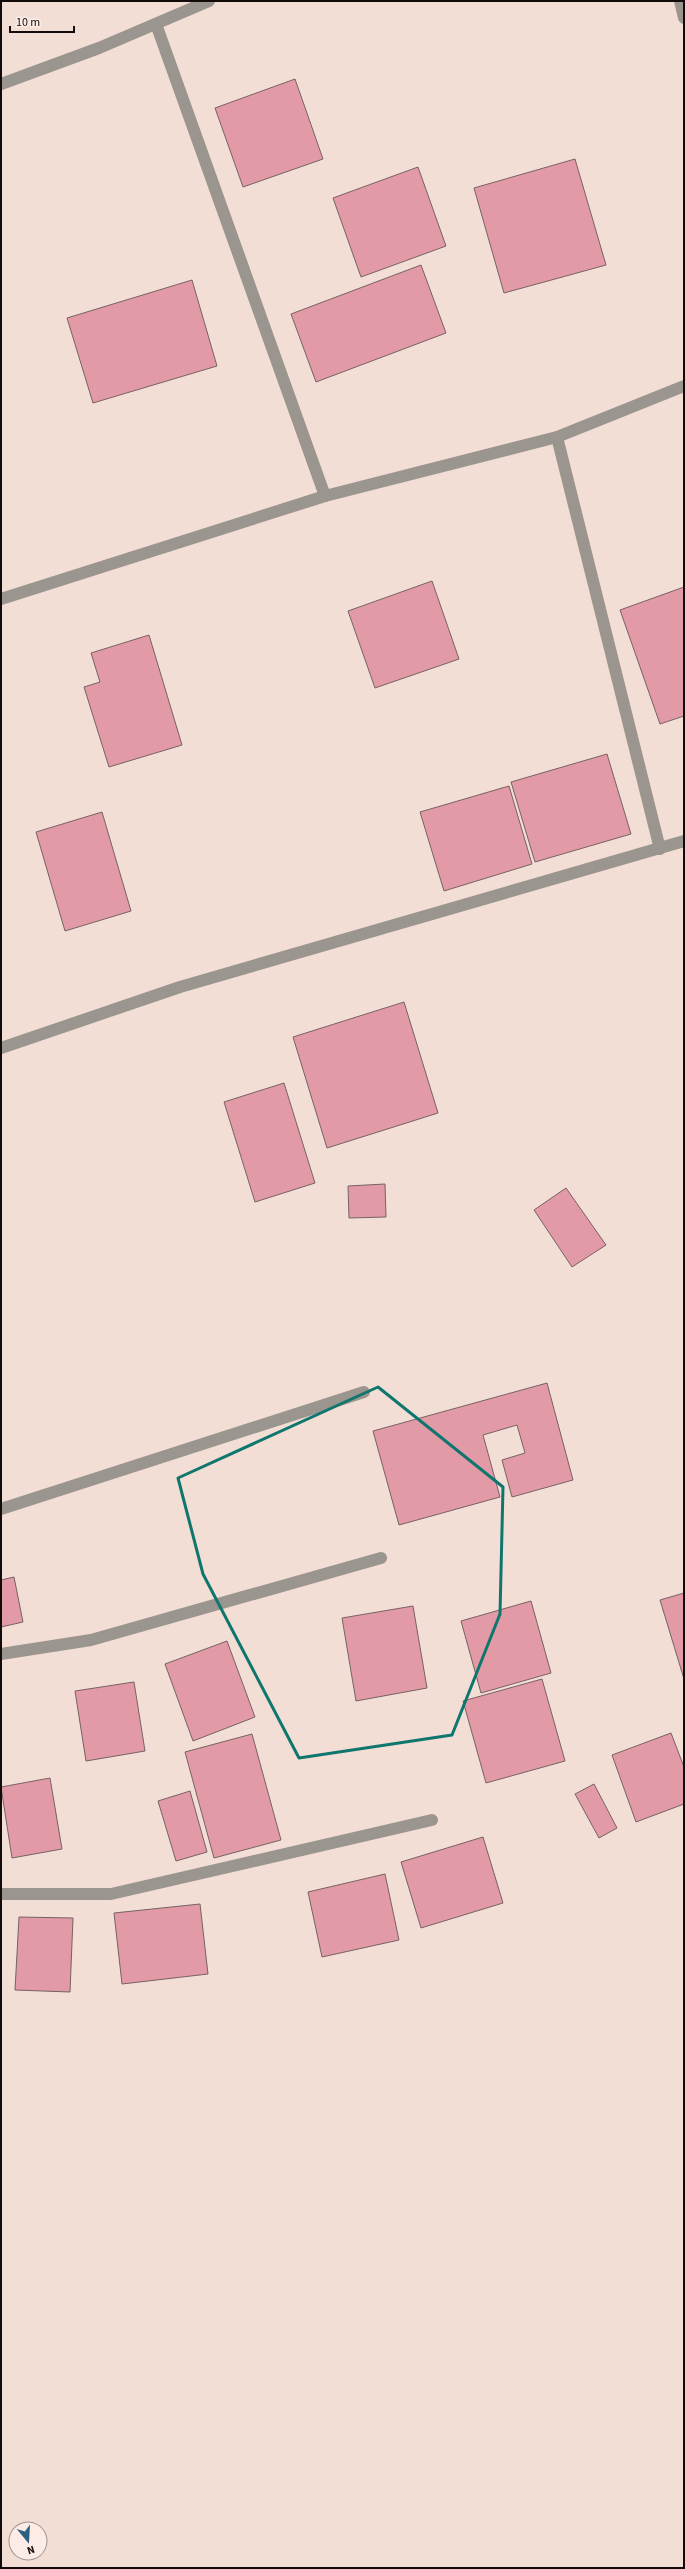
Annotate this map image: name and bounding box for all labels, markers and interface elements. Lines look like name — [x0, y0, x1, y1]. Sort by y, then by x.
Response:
scale bar — [10, 8, 74, 34]
text: 10 m — [16, 14, 40, 31]
north arrow — [8, 2521, 48, 2561]
text: N — [25, 2542, 37, 2558]

